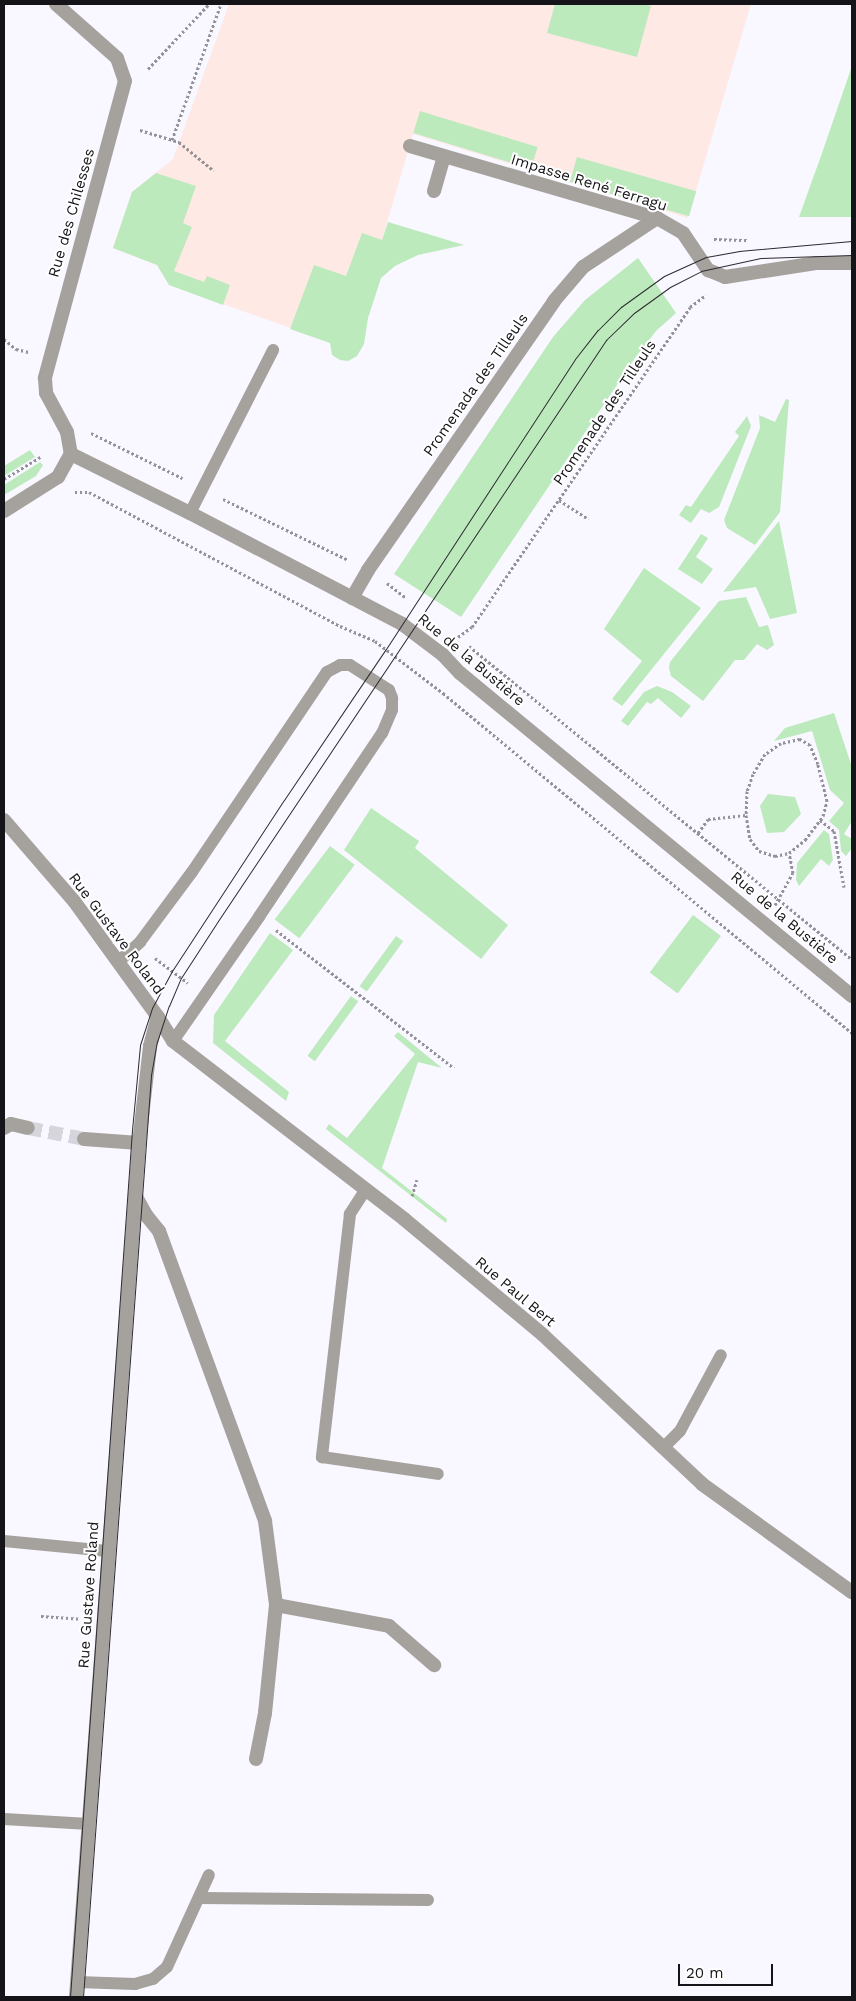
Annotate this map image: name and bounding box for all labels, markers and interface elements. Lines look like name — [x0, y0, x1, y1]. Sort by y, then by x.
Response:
street label: Rue des Chilesses — [45, 147, 99, 279]
street label: Impasse René Ferragu — [509, 151, 669, 215]
street label: Promenada des Tilleuls — [420, 310, 532, 460]
street label: Promenade des Tilleuls — [550, 337, 660, 489]
street label: Rue de la Bustière — [414, 610, 528, 710]
street label: Rue de la Bustière — [727, 868, 841, 968]
street label: Rue Gustave Roland — [64, 870, 168, 998]
street label: Rue Paul Bert — [471, 1253, 559, 1331]
street label: Rue Gustave Roland — [75, 1521, 103, 1669]
scale bar — [681, 1954, 776, 1986]
text: 20 m — [686, 1964, 724, 1982]

